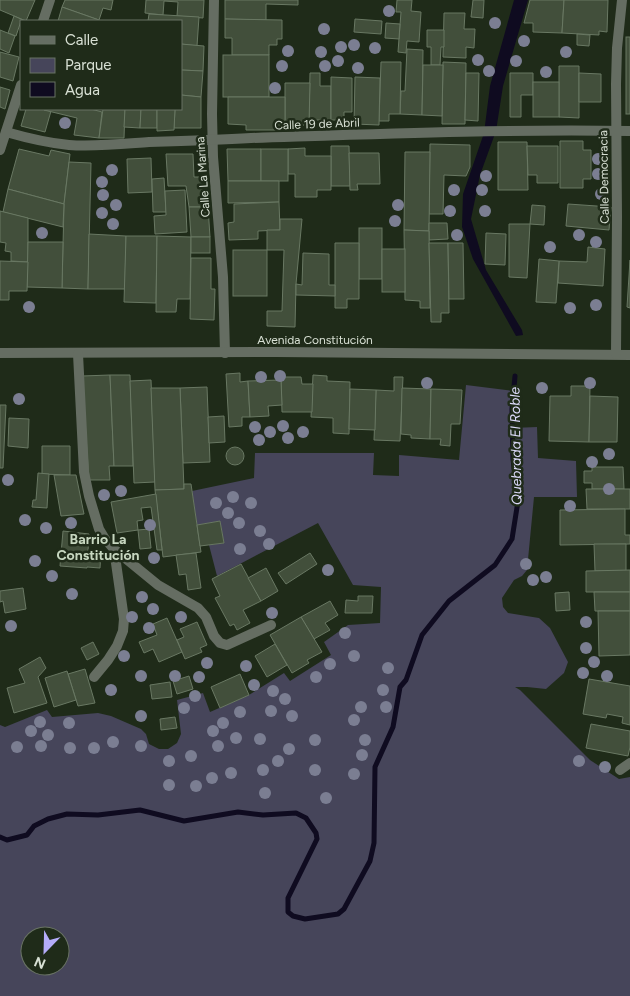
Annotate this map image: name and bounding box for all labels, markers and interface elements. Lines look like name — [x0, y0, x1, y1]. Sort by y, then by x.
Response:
legend — [20, 20, 182, 110]
text: Calle — [65, 31, 98, 49]
text: Parque — [65, 56, 112, 74]
text: Agua — [65, 81, 100, 99]
street label: Calle 19 de Abril — [274, 116, 360, 132]
street label: Calle Democracia — [596, 130, 612, 224]
street label: Calle La Marina — [193, 136, 213, 218]
street label: Avenida Constitución — [257, 333, 373, 347]
water label: Quebrada El Roble — [506, 386, 526, 505]
district label: Barrio La Constitución — [56, 531, 140, 564]
north arrow — [20, 926, 70, 976]
text: N — [32, 953, 48, 972]

